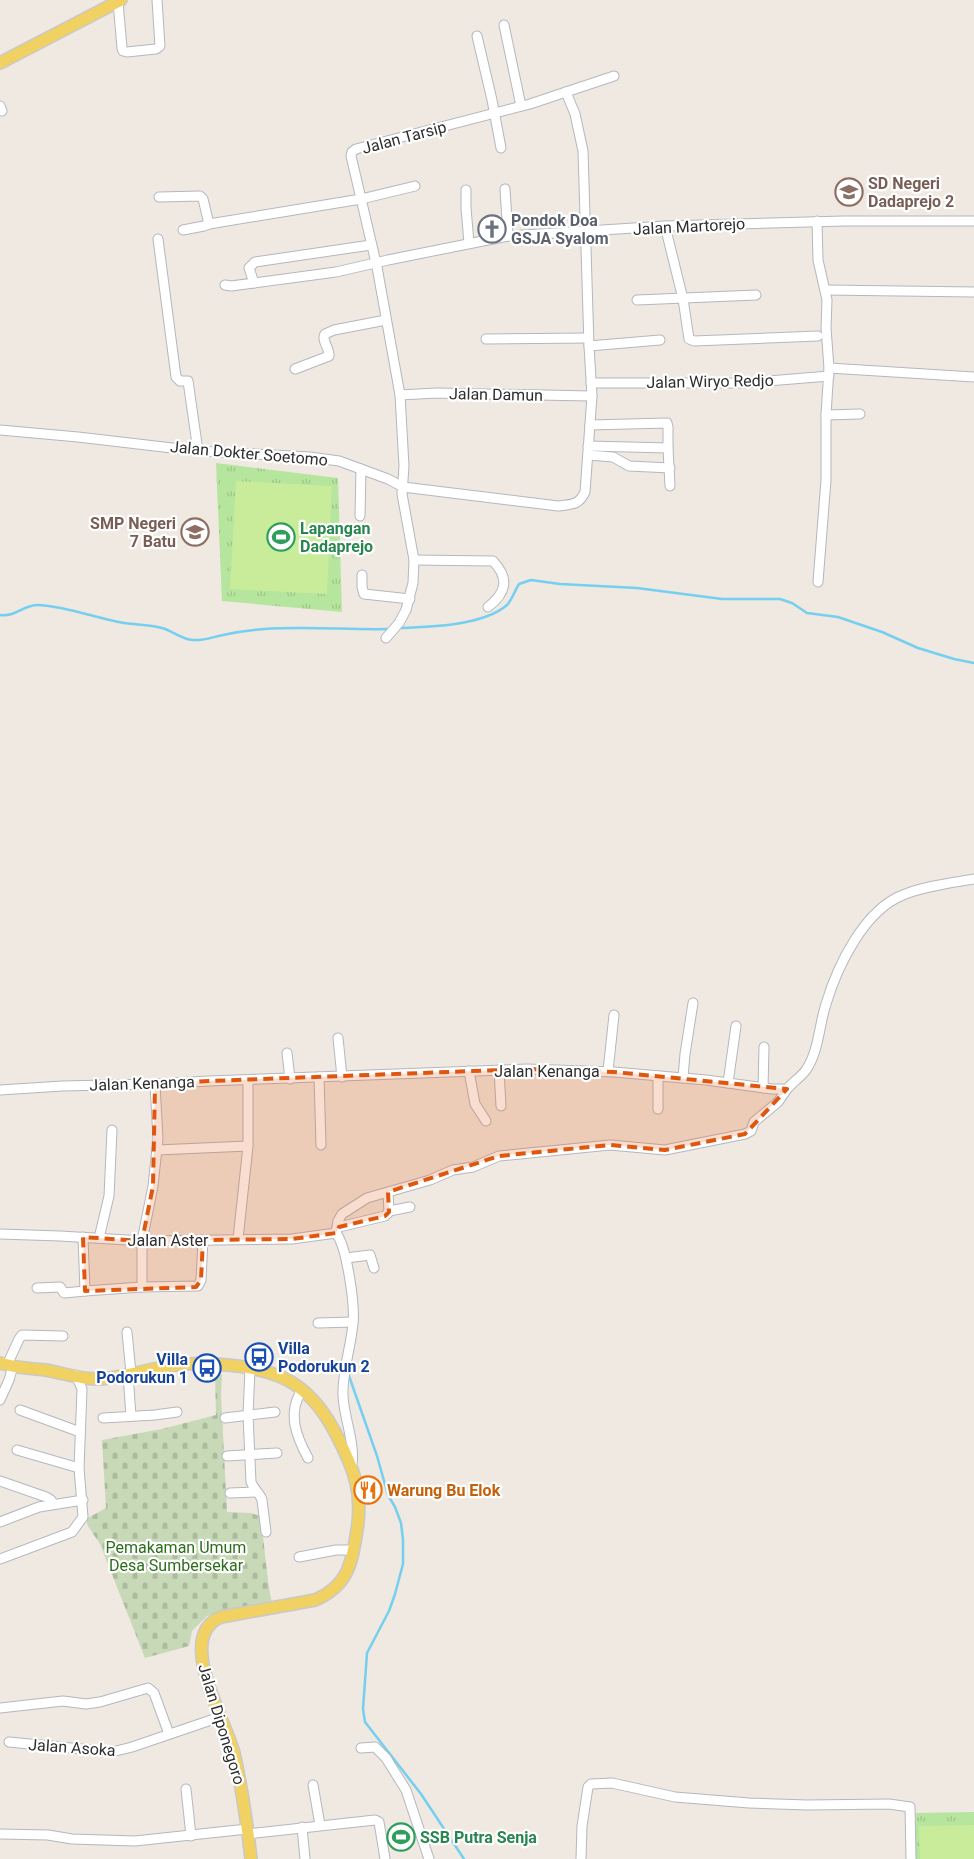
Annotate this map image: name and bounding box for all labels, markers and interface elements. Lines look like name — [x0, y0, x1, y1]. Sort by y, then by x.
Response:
street label: Jalan Tarsip — [360, 117, 448, 158]
place label: SD Negeri Dadaprejo 2 — [868, 174, 954, 211]
school or university icon: SD Negeri Dadaprejo 2 — [834, 177, 864, 207]
place label: Pondok Doa GSJA Syalom — [511, 211, 609, 248]
church icon: Pondok Doa GSJA Syalom — [477, 214, 507, 244]
street label: Jalan Martorejo — [632, 214, 746, 239]
street label: Jalan Wiryo Redjo — [646, 371, 774, 392]
street label: Jalan Damun — [449, 384, 543, 405]
street label: Jalan Dokter Soetomo — [169, 437, 329, 470]
place label: SMP Negeri 7 Batu — [90, 514, 176, 551]
school or university icon: SMP Negeri 7 Batu — [180, 517, 210, 547]
place label: Lapangan Dadaprejo — [300, 519, 373, 556]
sports icon: Lapangan Dadaprejo — [266, 522, 296, 552]
street label: Jalan Kenanga — [494, 1062, 600, 1081]
street label: Jalan Kenanga — [89, 1072, 195, 1095]
street label: Jalan Aster — [128, 1231, 209, 1250]
place label: Villa Podorukun 2 — [278, 1339, 370, 1376]
bus stop icon: Villa Podorukun 2 — [244, 1342, 274, 1372]
place label: Villa Podorukun 1 — [96, 1350, 188, 1387]
bus stop icon: Villa Podorukun 1 — [192, 1353, 222, 1383]
restaurant icon: Warung Bu Elok — [353, 1475, 383, 1505]
place label: Warung Bu Elok — [387, 1481, 501, 1500]
park label: Pemakaman Umum Desa Sumbersekar — [106, 1538, 246, 1575]
street label: Jalan Diponegoro — [194, 1661, 249, 1787]
street label: Jalan Asoka — [28, 1735, 116, 1760]
sports icon: SSB Putra Senja — [386, 1822, 416, 1852]
place label: SSB Putra Senja — [420, 1828, 537, 1847]

